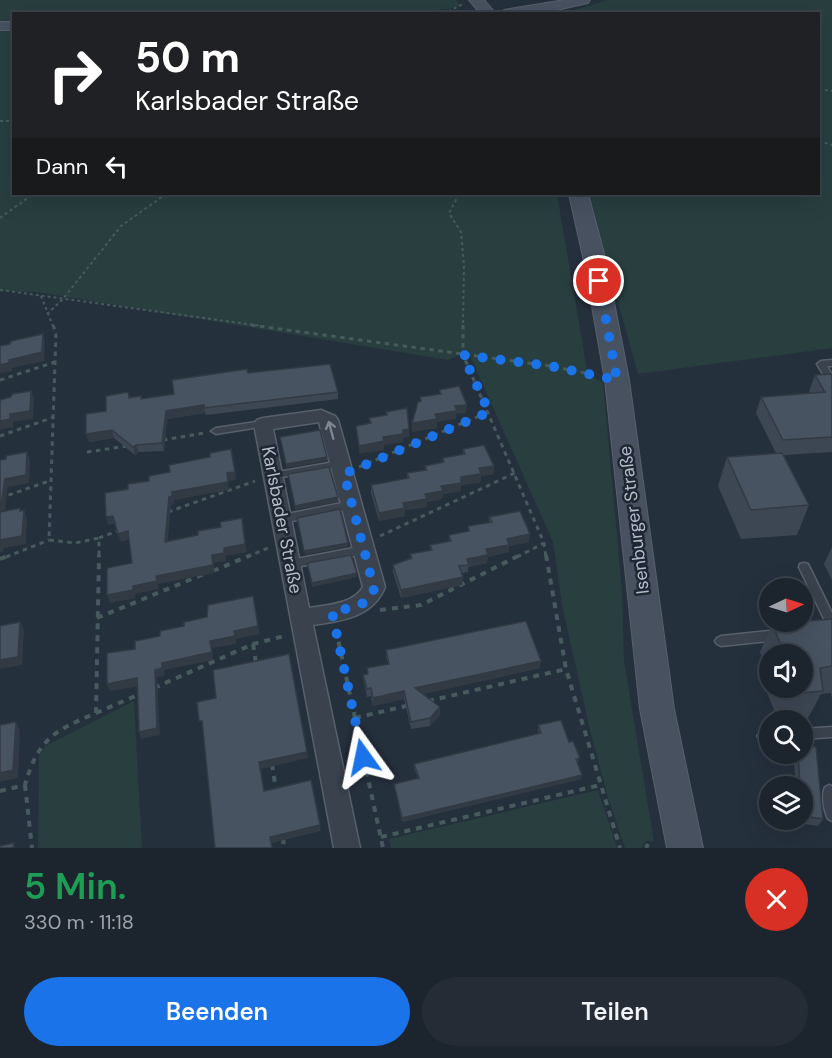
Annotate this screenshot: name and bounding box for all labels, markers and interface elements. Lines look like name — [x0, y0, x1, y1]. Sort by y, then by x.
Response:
text: 50 m — [135, 30, 240, 85]
icon: right — [36, 36, 114, 114]
text: Karlsbader Straße — [135, 83, 359, 118]
icon: left — [100, 150, 133, 183]
text: Dann — [36, 152, 88, 181]
pin — [573, 255, 624, 306]
icon: arrive — [582, 264, 615, 297]
one-way arrow — [325, 421, 337, 440]
street label: Karlsbader Straße — [256, 444, 308, 596]
street label: Isenburger Straße — [613, 445, 655, 595]
north arrow — [759, 578, 813, 632]
map controls — [759, 578, 813, 830]
button: sound — [759, 644, 813, 698]
button: search — [759, 710, 813, 764]
position arrow — [331, 725, 395, 789]
button: layers — [759, 776, 813, 830]
text: 5 Min. — [24, 863, 126, 910]
button: close — [745, 868, 808, 931]
text: 330 m · 11:18 — [24, 909, 134, 935]
button: Beenden — [24, 977, 410, 1046]
button: Teilen — [422, 977, 808, 1046]

